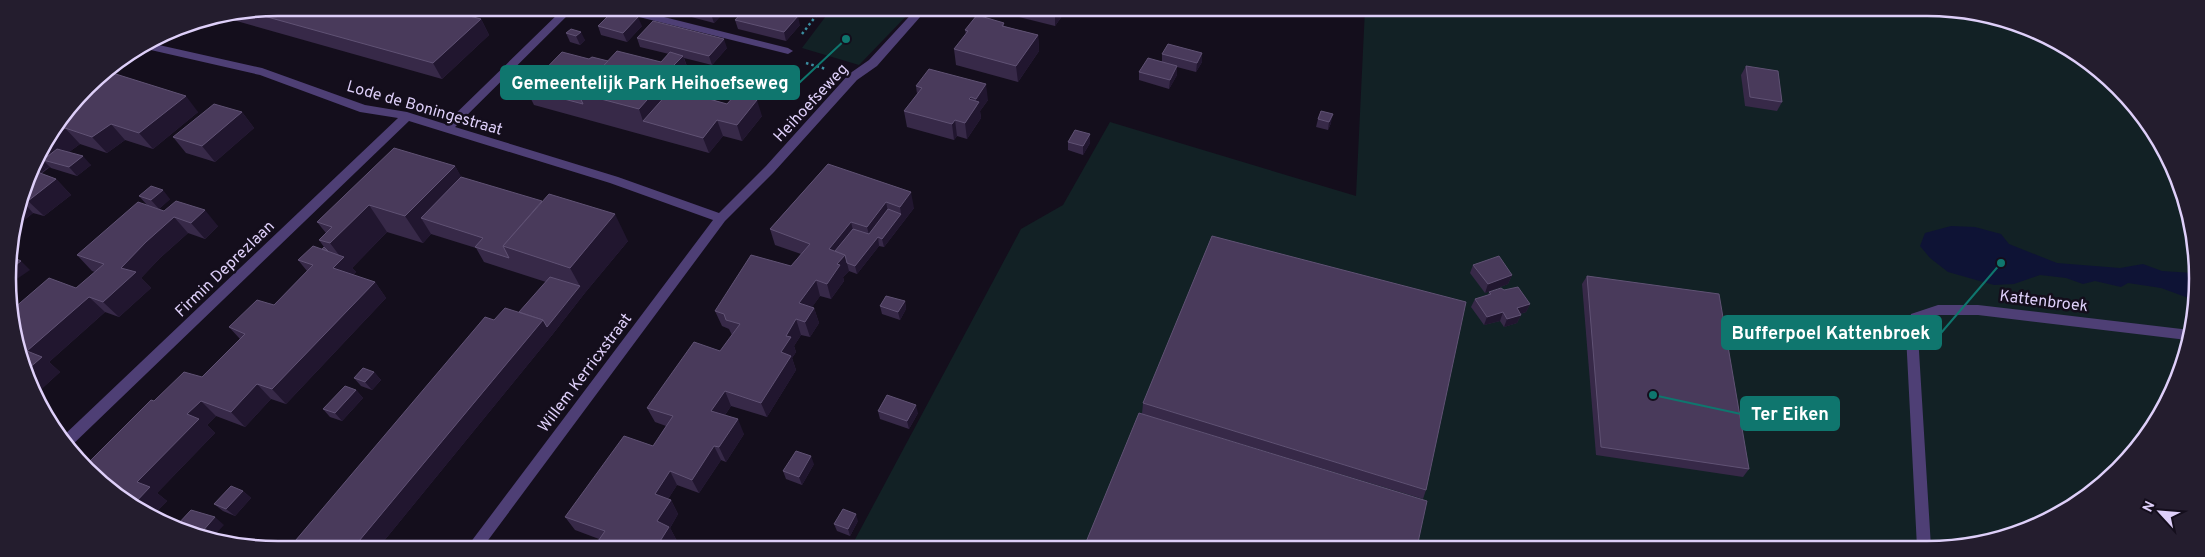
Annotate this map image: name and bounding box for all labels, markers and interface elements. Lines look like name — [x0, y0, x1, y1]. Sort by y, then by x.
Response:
street label: Heihoefseweg — [770, 60, 853, 147]
callout: Gemeentelijk Park Heihoefseweg — [501, 66, 799, 99]
text: Gemeentelijk Park Heihoefseweg — [511, 73, 789, 96]
street label: Lode de Boningestraat — [344, 77, 505, 141]
street label: Firmin Deprezlaan — [171, 217, 279, 322]
street label: Kattenbroek — [1998, 287, 2089, 317]
street label: Willem Kerricxstraat — [534, 310, 637, 437]
callout: Bufferpoel Kattenbroek — [1722, 316, 1941, 349]
text: Bufferpoel Kattenbroek — [1732, 323, 1930, 346]
callout: Ter Eiken — [1741, 397, 1839, 430]
text: Ter Eiken — [1751, 404, 1829, 427]
north arrow — [2135, 487, 2185, 537]
text: N — [2140, 499, 2160, 515]

